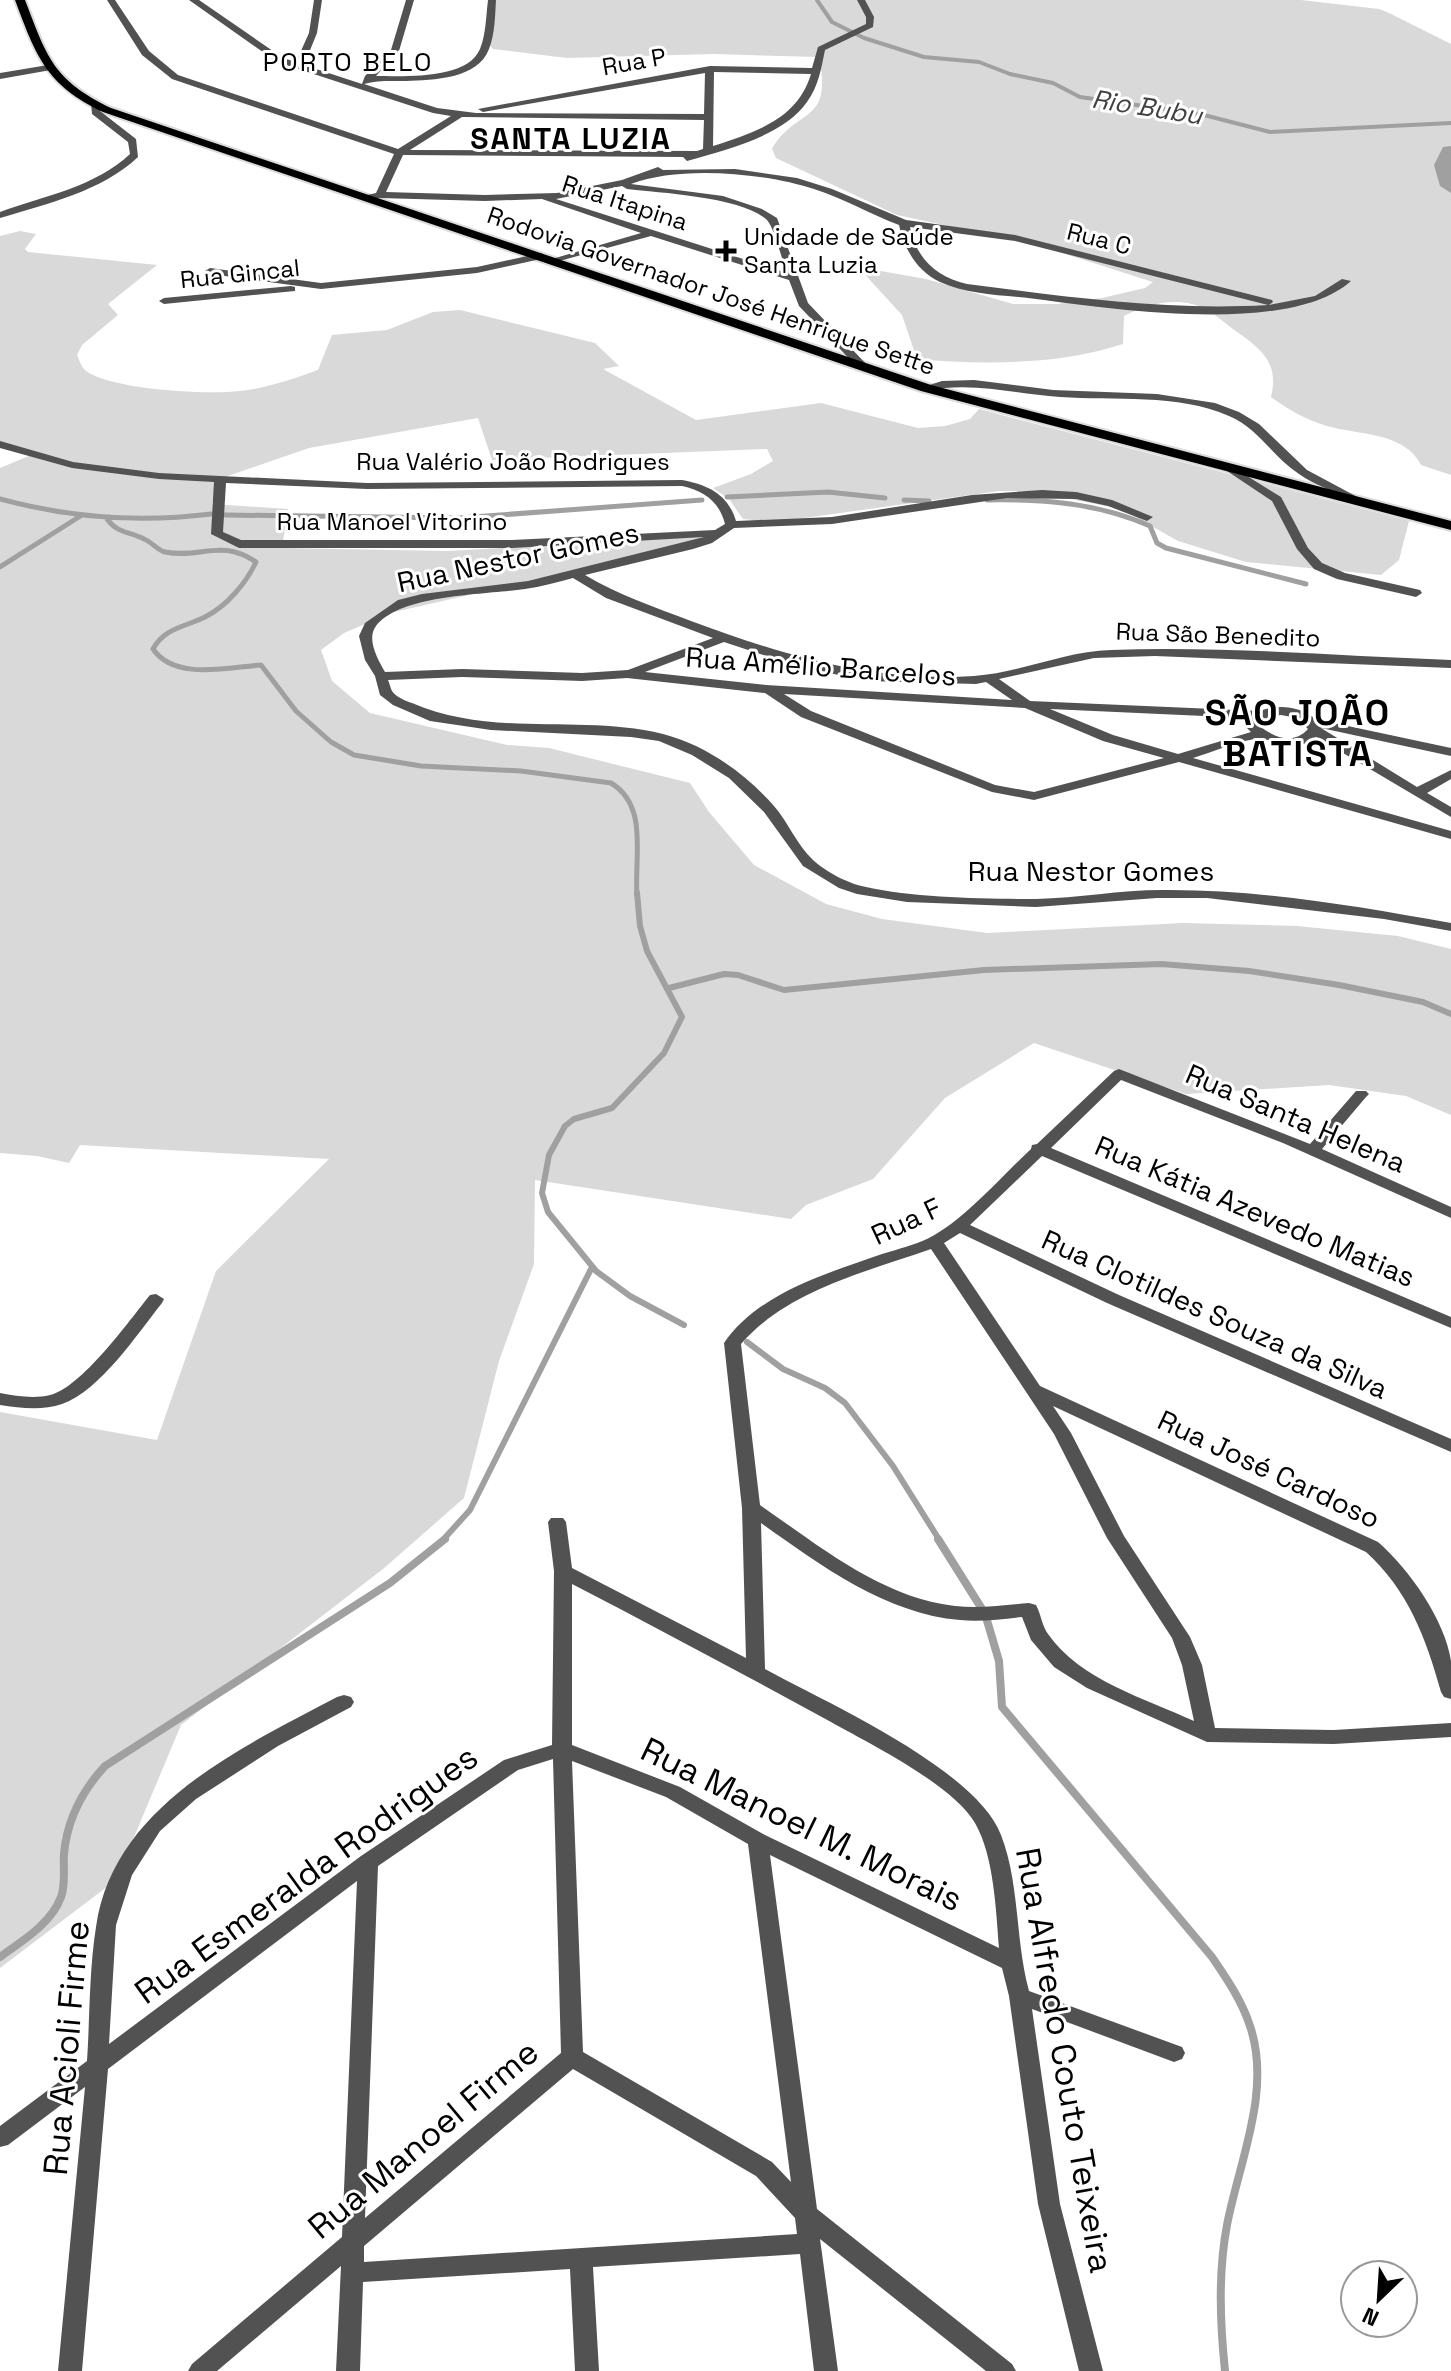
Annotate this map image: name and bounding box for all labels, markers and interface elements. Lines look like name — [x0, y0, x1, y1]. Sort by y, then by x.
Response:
street label: Rua P — [600, 41, 668, 82]
district label: PORTO BELO — [263, 45, 433, 79]
water label: Rio Bubu — [1089, 82, 1206, 133]
district label: SANTA LUZIA — [470, 119, 672, 158]
street label: Rua Itapina — [558, 168, 692, 237]
street label: Rodovia Governador José Henrique Sette — [483, 199, 939, 382]
street label: Rua C — [1064, 216, 1135, 261]
place label: Unidade de Saúde Santa Luzia — [744, 221, 954, 280]
marker: Unidade de Saúde Santa Luzia — [715, 240, 737, 262]
street label: Rua Gincal — [179, 252, 301, 295]
street label: Rua Valério João Rodrigues — [356, 446, 670, 477]
street label: Rua Manoel Vitorino — [277, 506, 507, 537]
street label: Rua Nestor Gomes — [394, 514, 642, 600]
street label: Rua São Benedito — [1115, 615, 1321, 654]
street label: Rua Amélio Barcelos — [684, 639, 958, 693]
district label: SÃO JOÃO BATISTA — [1205, 690, 1391, 777]
street label: Rua Nestor Gomes — [968, 853, 1214, 889]
street label: Rua Santa Helena — [1180, 1055, 1412, 1181]
street label: Rua Kátia Azevedo Matias — [1090, 1127, 1420, 1295]
street label: Rua F — [865, 1189, 947, 1253]
street label: Rua Clotildes Souza da Silva — [1036, 1221, 1394, 1407]
street label: Rua José Cardoso — [1152, 1402, 1386, 1536]
street label: Rua Manoel M. Morais — [634, 1728, 970, 1921]
street label: Rua Esmeralda Rodrigues — [126, 1735, 486, 2013]
street label: Rua Alfredo Couto Teixeira — [1006, 1844, 1123, 2276]
street label: Rua Acioli Firme — [34, 1919, 99, 2177]
street label: Rua Manoel Firme — [299, 2031, 547, 2248]
north arrow — [1339, 2259, 1419, 2339]
text: N — [1358, 2301, 1383, 2333]

